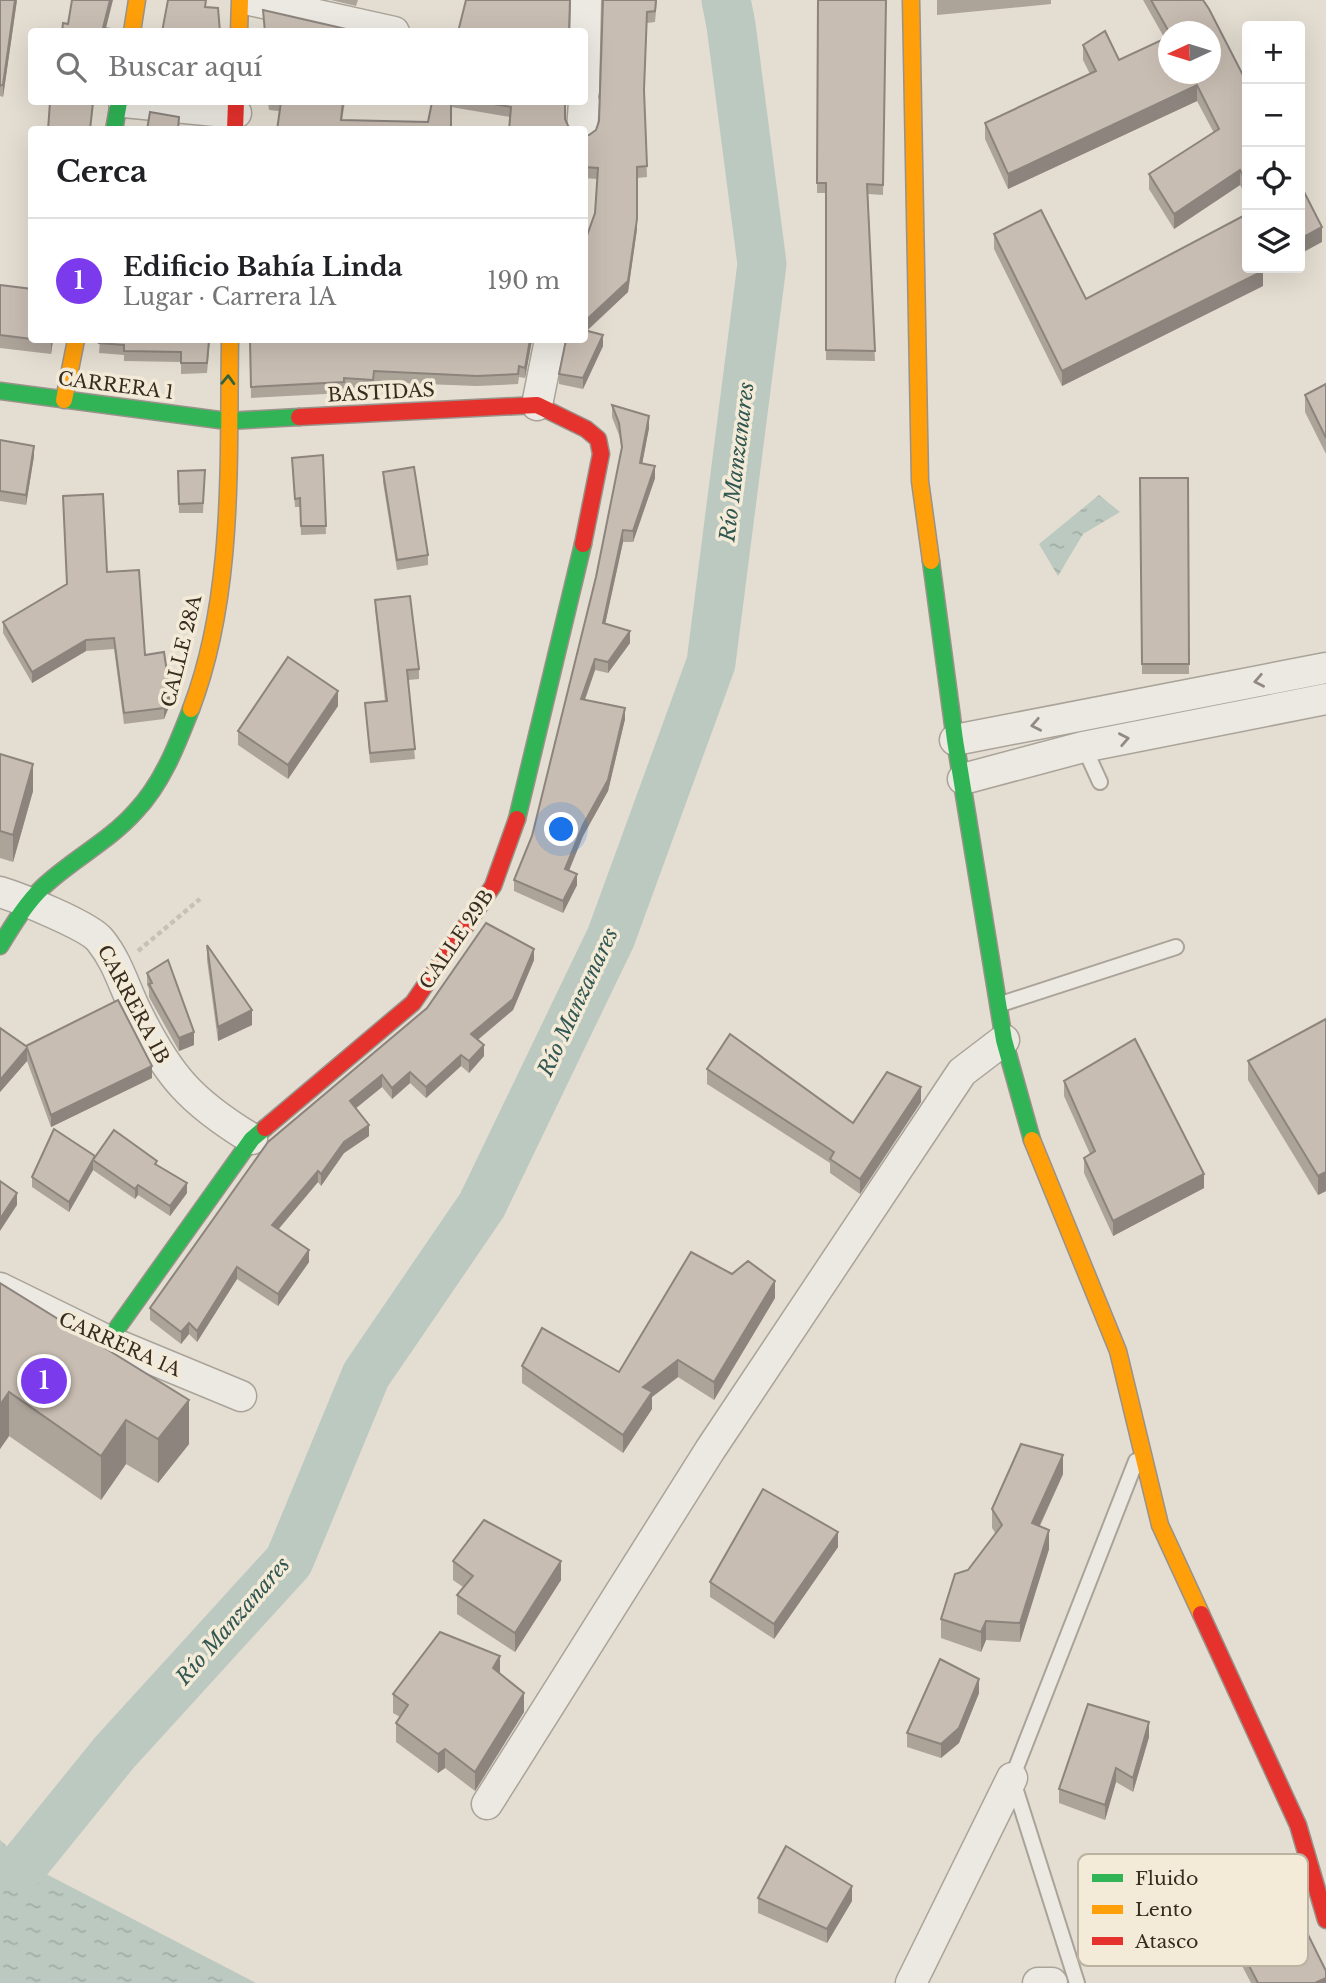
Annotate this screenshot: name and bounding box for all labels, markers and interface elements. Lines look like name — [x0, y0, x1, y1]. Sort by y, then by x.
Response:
north arrow — [1158, 21, 1221, 84]
map controls — [1242, 21, 1305, 273]
button: + — [1242, 21, 1305, 84]
search box — [28, 28, 588, 105]
icon: search — [52, 48, 90, 86]
text: Buscar aquí — [108, 51, 262, 83]
button: − — [1242, 84, 1305, 147]
button: locate — [1242, 147, 1305, 210]
text: Cerca — [56, 153, 147, 190]
button: layers — [1242, 210, 1305, 273]
text: Edificio Bahía Linda — [123, 251, 403, 283]
text: 1 — [74, 267, 84, 295]
text: 190 m — [487, 267, 560, 295]
text: Lugar · Carrera 1A — [123, 283, 336, 311]
street label: CARRERA 1 — [57, 367, 175, 404]
one-way arrow — [221, 374, 236, 385]
street label: BASTIDAS — [327, 378, 435, 407]
water label: Río Manzanares — [714, 381, 760, 544]
street label: CALLE 28A — [156, 592, 207, 710]
one-way arrow — [1253, 672, 1265, 687]
one-way arrow — [1030, 717, 1042, 732]
one-way arrow — [1118, 732, 1130, 747]
your location — [544, 812, 578, 846]
street label: CALLE 29B — [415, 885, 498, 993]
water label: Río Manzanares — [532, 924, 624, 1081]
street label: CARRERA 1B — [93, 941, 174, 1067]
street label: CARRERA 1A — [55, 1307, 185, 1382]
pin: 1 — [21, 1355, 67, 1407]
water label: Río Manzanares — [170, 1552, 295, 1691]
legend — [1078, 1854, 1308, 1966]
text: Fluido — [1135, 1867, 1198, 1890]
text: Lento — [1135, 1898, 1192, 1921]
text: Atasco — [1134, 1930, 1199, 1953]

